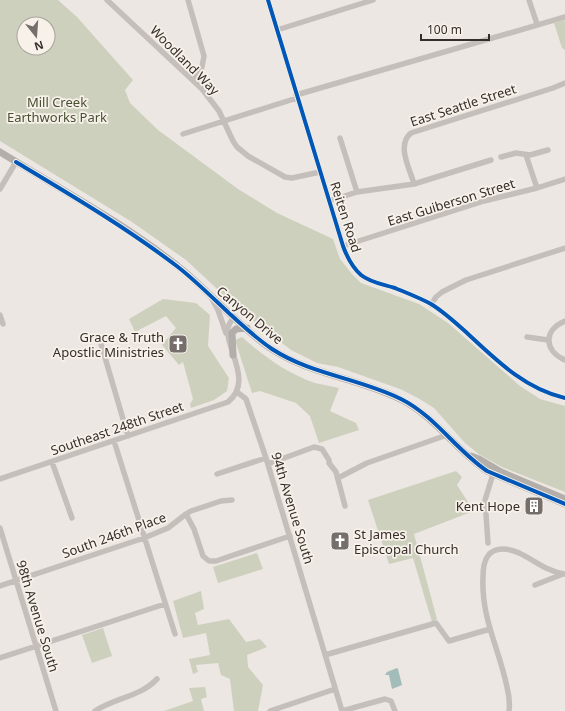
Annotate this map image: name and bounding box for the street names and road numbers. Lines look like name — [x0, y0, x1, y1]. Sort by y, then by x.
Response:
street label: Woodland Way — [146, 21, 224, 99]
street label: East Seattle Street — [408, 79, 519, 131]
street label: East Guiberson Street — [385, 174, 517, 230]
street label: Reiten Road — [326, 179, 366, 255]
street label: Canyon Drive — [213, 282, 287, 348]
street label: Southeast 248th Street — [48, 397, 186, 459]
street label: 94th Avenue South — [267, 450, 319, 566]
street label: South 246th Place — [59, 508, 169, 562]
street label: 98th Avenue South — [12, 558, 64, 674]

